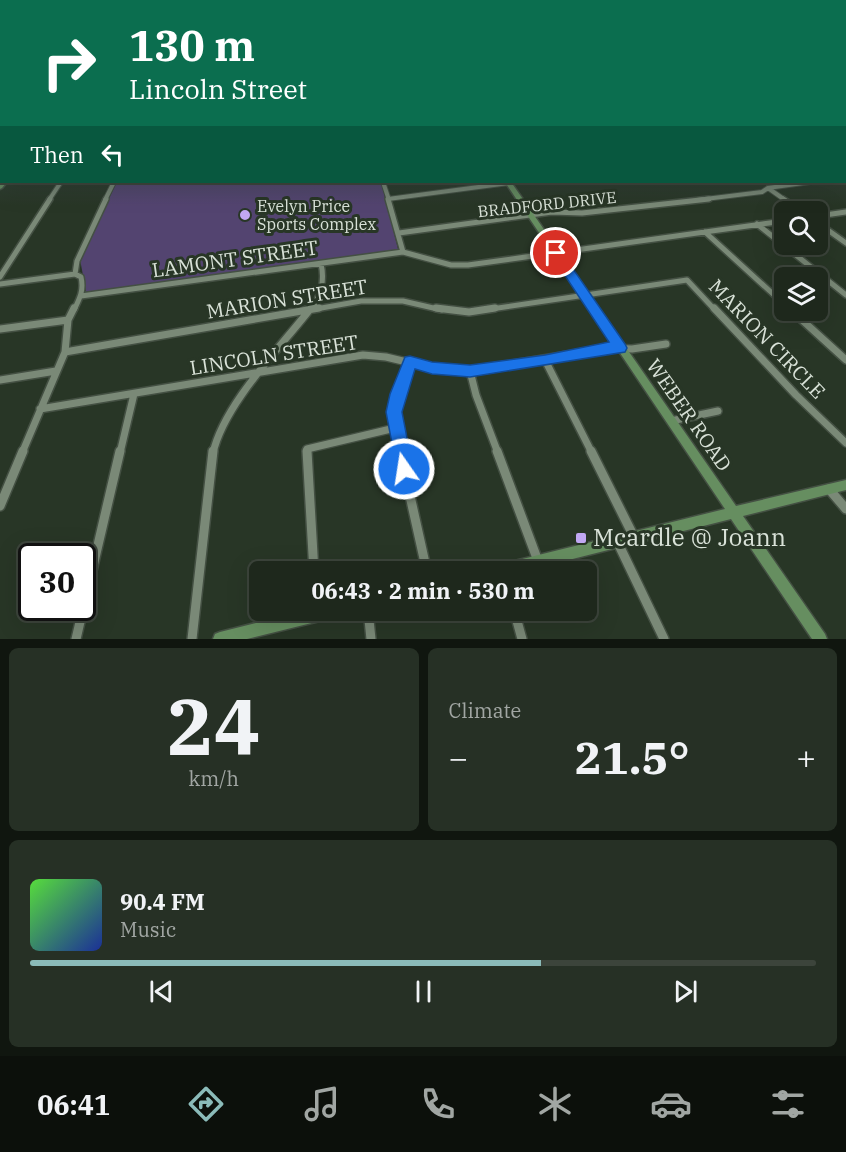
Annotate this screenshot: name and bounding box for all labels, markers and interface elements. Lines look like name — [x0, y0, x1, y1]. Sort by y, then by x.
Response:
text: 130 m — [129, 18, 255, 73]
icon: right — [30, 24, 108, 102]
text: Lincoln Street — [129, 71, 307, 106]
icon: left — [96, 138, 129, 171]
text: Then — [30, 140, 84, 169]
street label: BRADFORD DRIVE — [477, 187, 617, 221]
place label: Evelyn Price Sports Complex — [257, 196, 376, 234]
map controls — [774, 201, 828, 321]
button: search — [774, 201, 828, 255]
marker: Evelyn Price Sports Complex — [238, 208, 252, 222]
pin — [530, 227, 581, 278]
street label: LAMONT STREET — [150, 233, 320, 284]
icon: arrive — [539, 236, 572, 269]
button: layers — [774, 267, 828, 321]
street label: MARION STREET — [204, 272, 369, 325]
street label: MARION CIRCLE — [703, 273, 832, 404]
street label: LINCOLN STREET — [188, 328, 360, 381]
street label: WEBER ROAD — [641, 353, 738, 476]
position arrow — [372, 437, 436, 501]
place label: Mcardle @ Joann — [593, 521, 786, 553]
marker: Mcardle @ Joann — [574, 531, 588, 545]
speed limit sign: 30 — [18, 543, 96, 621]
text: 06:43 · 2 min · 530 m — [311, 576, 535, 605]
text: 24 — [167, 675, 261, 776]
text: Climate — [449, 697, 521, 724]
text: 21.5° — [575, 728, 690, 786]
text: − — [449, 736, 468, 779]
text: + — [796, 736, 816, 779]
text: km/h — [188, 765, 239, 792]
text: 90.4 FM — [120, 887, 205, 916]
text: Music — [120, 916, 176, 943]
icon: previous — [145, 975, 178, 1008]
icon: pause — [407, 975, 440, 1008]
icon: next — [669, 975, 702, 1008]
icon: directions — [185, 1083, 227, 1125]
icon: music — [301, 1083, 343, 1125]
icon: phone — [417, 1083, 459, 1125]
icon: climate — [534, 1083, 576, 1125]
icon: car — [650, 1083, 692, 1125]
icon: filters — [767, 1083, 809, 1125]
text: 06:41 — [37, 1087, 110, 1122]

